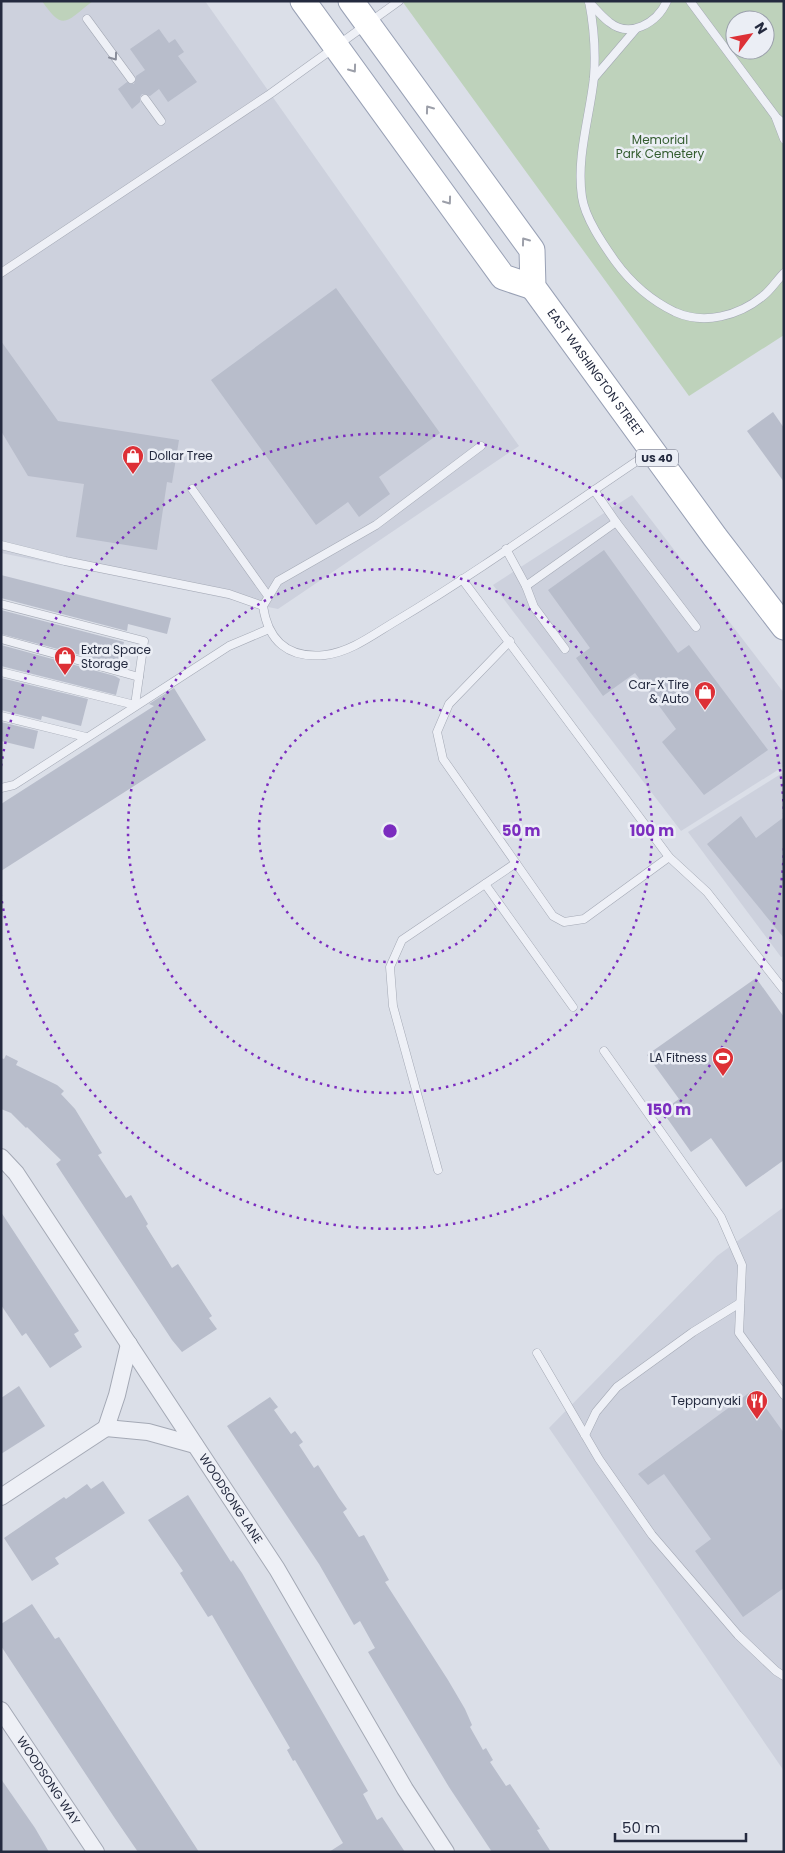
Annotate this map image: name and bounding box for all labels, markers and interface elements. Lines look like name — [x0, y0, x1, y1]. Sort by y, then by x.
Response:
north arrow — [725, 10, 775, 60]
text: N — [750, 18, 772, 38]
one-way arrow — [108, 51, 118, 60]
one-way arrow — [347, 63, 355, 72]
one-way arrow — [426, 105, 435, 115]
park label: Memorial Park Cemetery — [616, 131, 704, 162]
one-way arrow — [442, 195, 450, 204]
one-way arrow — [522, 237, 531, 246]
street label: EAST WASHINGTON STREET — [544, 305, 648, 440]
shop icon: Dollar Tree — [121, 444, 145, 475]
place label: Dollar Tree — [149, 447, 213, 464]
road number: US 40 — [636, 449, 678, 466]
place label: Extra Space Storage — [81, 641, 151, 672]
shop icon: Extra Space Storage — [53, 645, 77, 676]
place label: Car-X Tire & Auto — [629, 676, 689, 707]
shop icon: Car-X Tire & Auto — [693, 680, 717, 711]
text: 50 m — [502, 820, 540, 841]
text: 100 m — [630, 820, 674, 841]
centre of rings — [381, 822, 399, 840]
sports icon: LA Fitness — [711, 1046, 735, 1077]
place label: LA Fitness — [650, 1049, 707, 1066]
text: 150 m — [647, 1099, 691, 1120]
restaurant icon: Teppanyaki — [745, 1389, 769, 1420]
place label: Teppanyaki — [671, 1392, 741, 1409]
street label: WOODSONG LANE — [195, 1450, 267, 1547]
street label: WOODSONG WAY — [13, 1733, 84, 1828]
scale bar — [615, 1810, 746, 1842]
text: 50 m — [622, 1817, 660, 1838]

